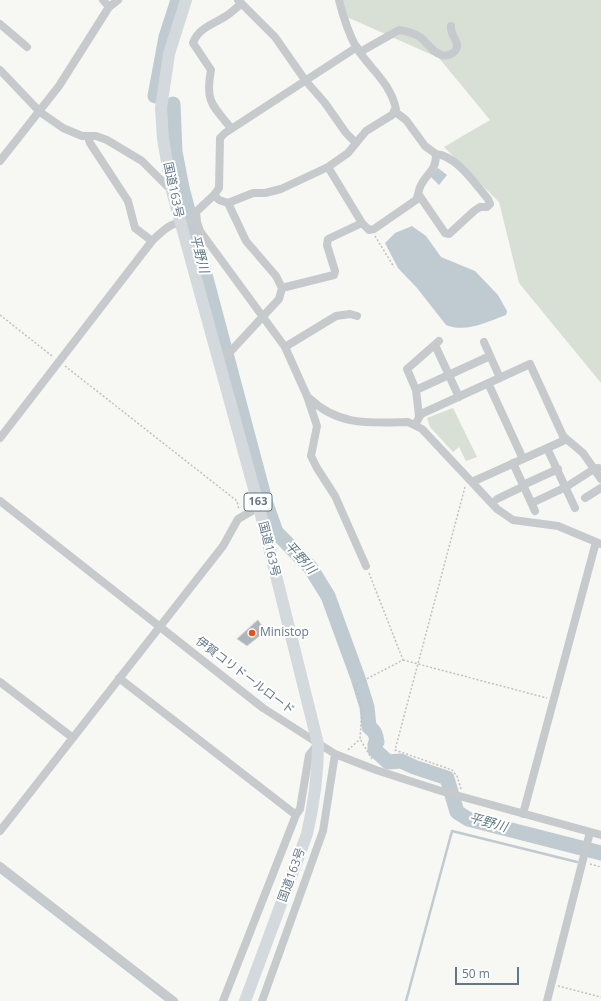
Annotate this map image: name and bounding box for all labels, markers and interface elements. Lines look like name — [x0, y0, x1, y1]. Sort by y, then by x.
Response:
street label: 国道163号 — [160, 161, 186, 219]
water label: 平野川 — [186, 233, 212, 275]
road number: 163 — [244, 493, 272, 511]
street label: 国道163号 — [255, 520, 283, 578]
water label: 平野川 — [281, 538, 319, 578]
place label: Ministop — [260, 626, 309, 640]
marker: Ministop — [247, 628, 257, 638]
street label: 伊賀コリドールロード — [193, 634, 297, 718]
water label: 平野川 — [467, 810, 509, 836]
street label: 国道163号 — [276, 846, 308, 904]
scale bar — [457, 959, 521, 985]
text: 50 m — [462, 965, 490, 982]

